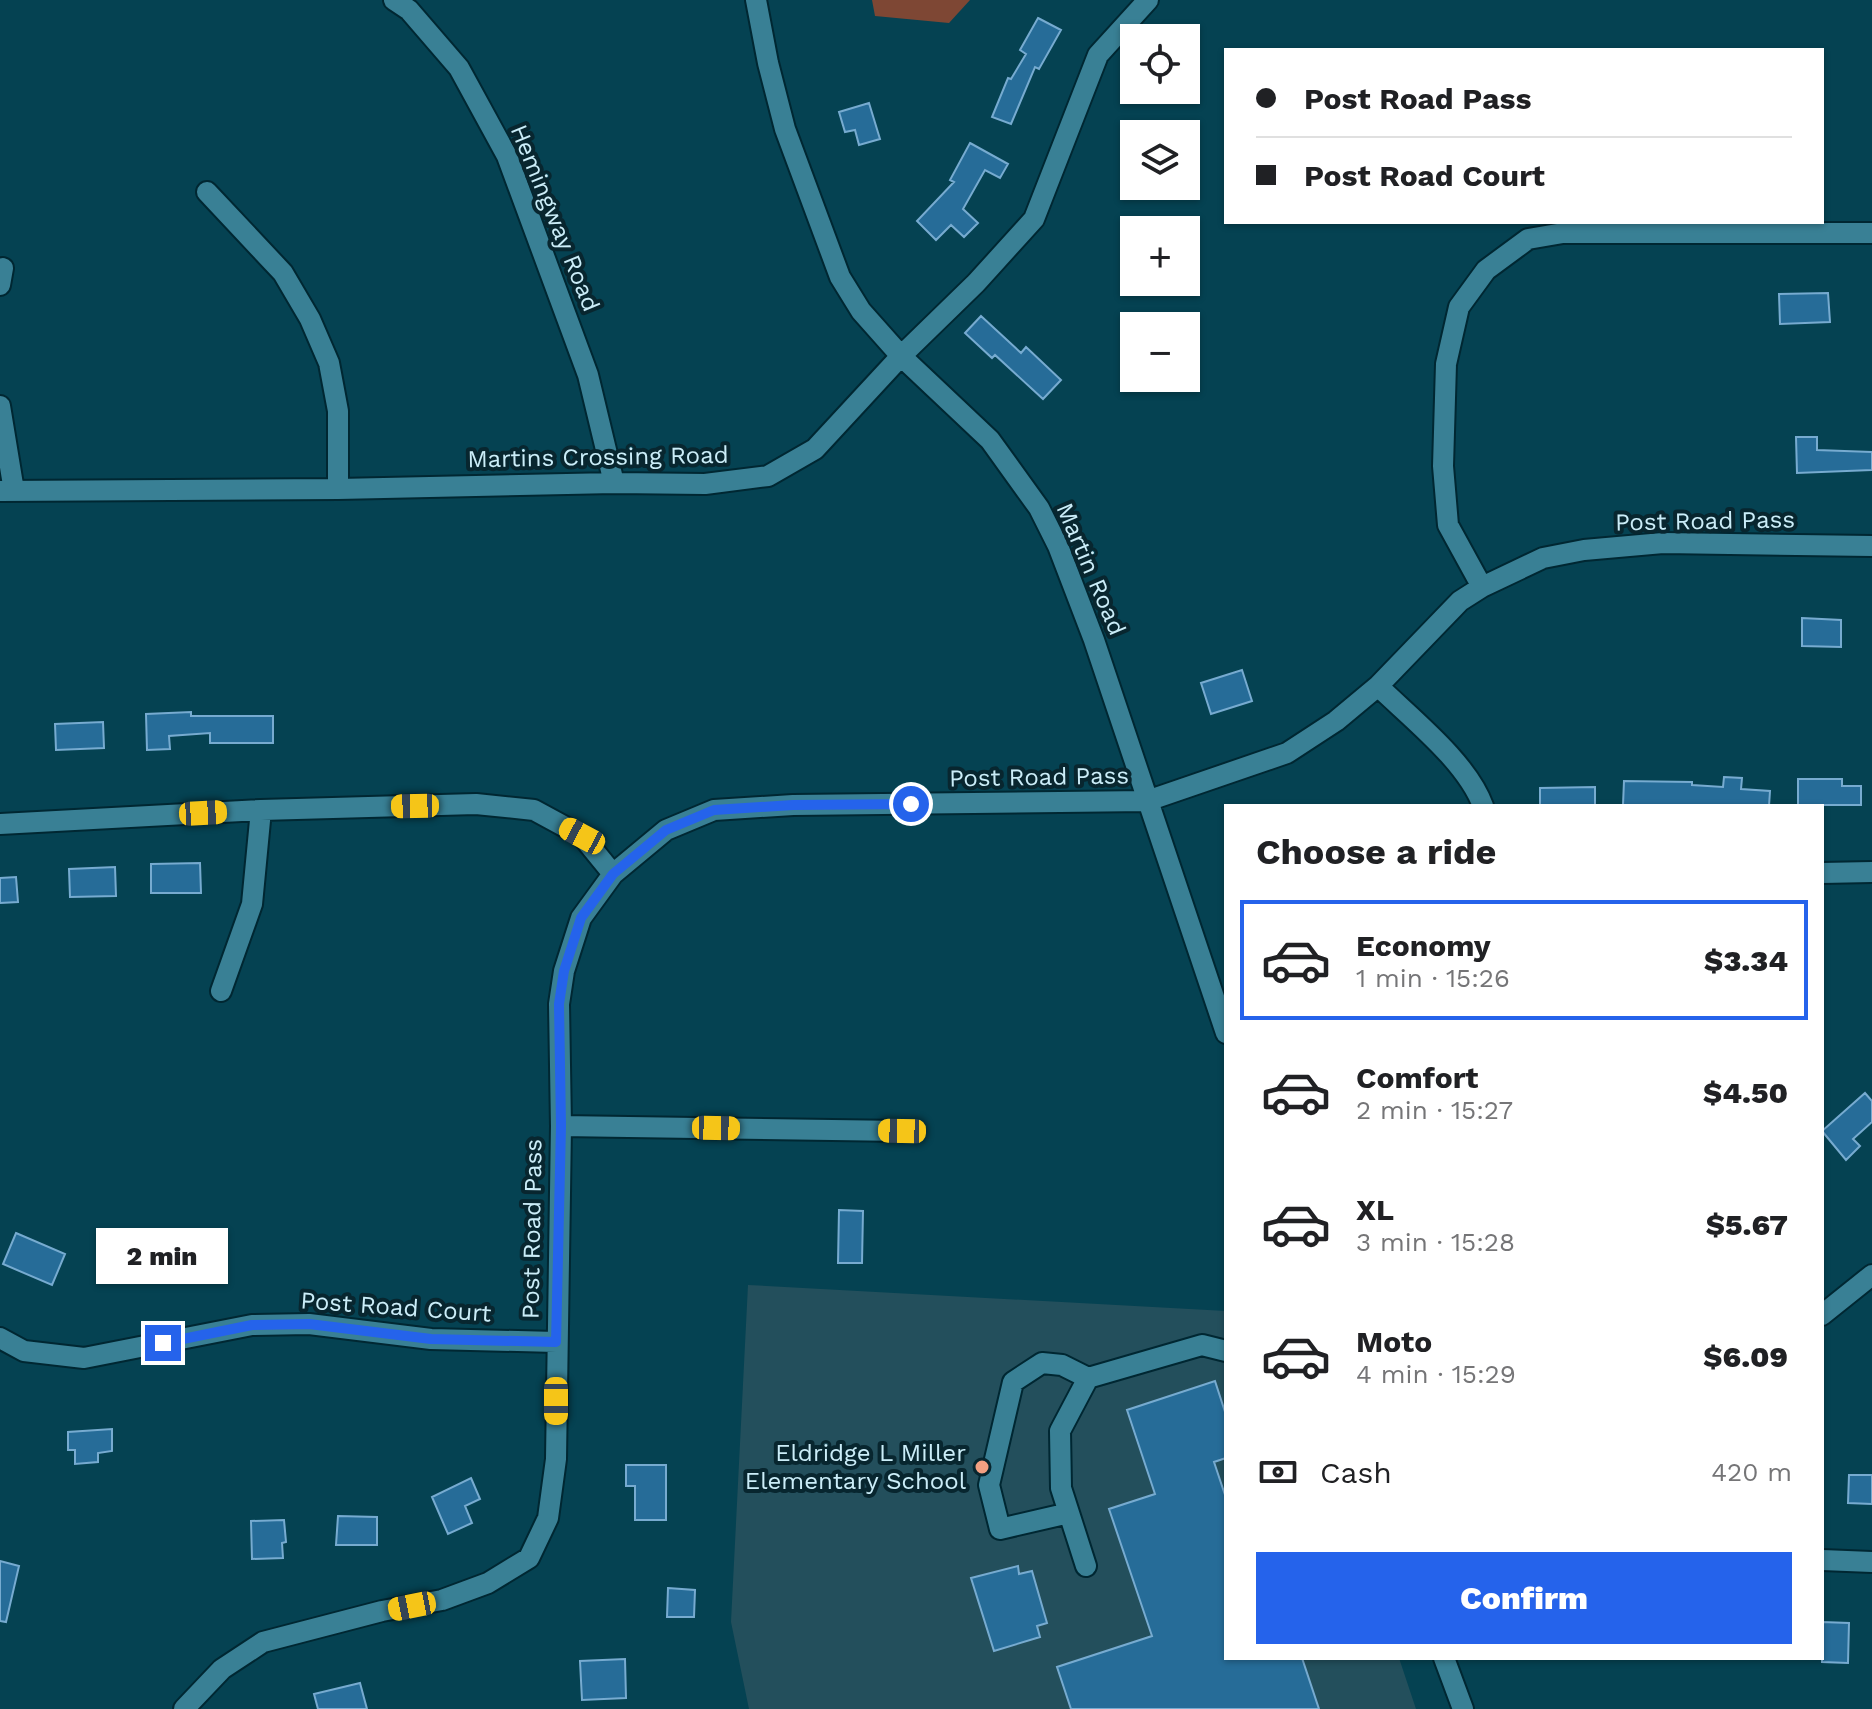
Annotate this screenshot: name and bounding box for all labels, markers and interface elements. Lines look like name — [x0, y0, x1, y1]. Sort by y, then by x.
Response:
map controls — [1120, 24, 1200, 392]
button: locate — [1120, 24, 1200, 104]
text: Post Road Pass — [1304, 81, 1532, 116]
street label: Hemingway Road — [505, 120, 605, 316]
button: layers — [1120, 120, 1200, 200]
text: Post Road Court — [1304, 158, 1545, 193]
button: + — [1120, 216, 1200, 296]
button: − — [1120, 312, 1200, 392]
street label: Martins Crossing Road — [467, 441, 729, 473]
street label: Martin Road — [1051, 499, 1131, 639]
street label: Post Road Pass — [1615, 505, 1795, 537]
street label: Post Road Pass — [949, 761, 1129, 793]
route start — [893, 786, 929, 822]
car — [391, 794, 439, 818]
car — [178, 800, 228, 826]
car — [555, 814, 609, 858]
text: Choose a ride — [1256, 831, 1496, 873]
icon: car — [1260, 924, 1332, 996]
text: Economy — [1356, 928, 1491, 963]
text: $3.34 — [1704, 943, 1788, 978]
text: 1 min · 15:26 — [1356, 963, 1510, 993]
icon: car — [1260, 1056, 1332, 1128]
text: Comfort — [1356, 1060, 1478, 1095]
text: $4.50 — [1703, 1075, 1788, 1110]
text: 2 min · 15:27 — [1356, 1095, 1513, 1125]
car — [692, 1116, 740, 1140]
car — [878, 1119, 926, 1143]
street label: Post Road Pass — [516, 1139, 548, 1319]
icon: car — [1260, 1188, 1332, 1260]
text: XL — [1356, 1192, 1394, 1227]
text: $5.67 — [1706, 1207, 1788, 1242]
callout: 2 min — [97, 1227, 229, 1283]
text: 3 min · 15:28 — [1356, 1227, 1515, 1257]
text: 2 min — [127, 1241, 197, 1271]
street label: Post Road Court — [300, 1286, 492, 1328]
icon: car — [1260, 1320, 1332, 1392]
text: Moto — [1356, 1324, 1432, 1359]
route end — [145, 1325, 181, 1361]
text: $6.09 — [1703, 1339, 1788, 1374]
text: 4 min · 15:29 — [1356, 1359, 1516, 1389]
car — [544, 1377, 568, 1425]
place label: Eldridge L Miller Elementary School — [745, 1439, 967, 1495]
icon: cash — [1256, 1450, 1300, 1494]
text: Cash — [1320, 1455, 1392, 1490]
text: 420 m — [1711, 1457, 1792, 1487]
marker: Eldridge L Miller Elementary School — [973, 1458, 991, 1476]
button: Confirm — [1256, 1552, 1792, 1644]
car — [386, 1590, 438, 1622]

